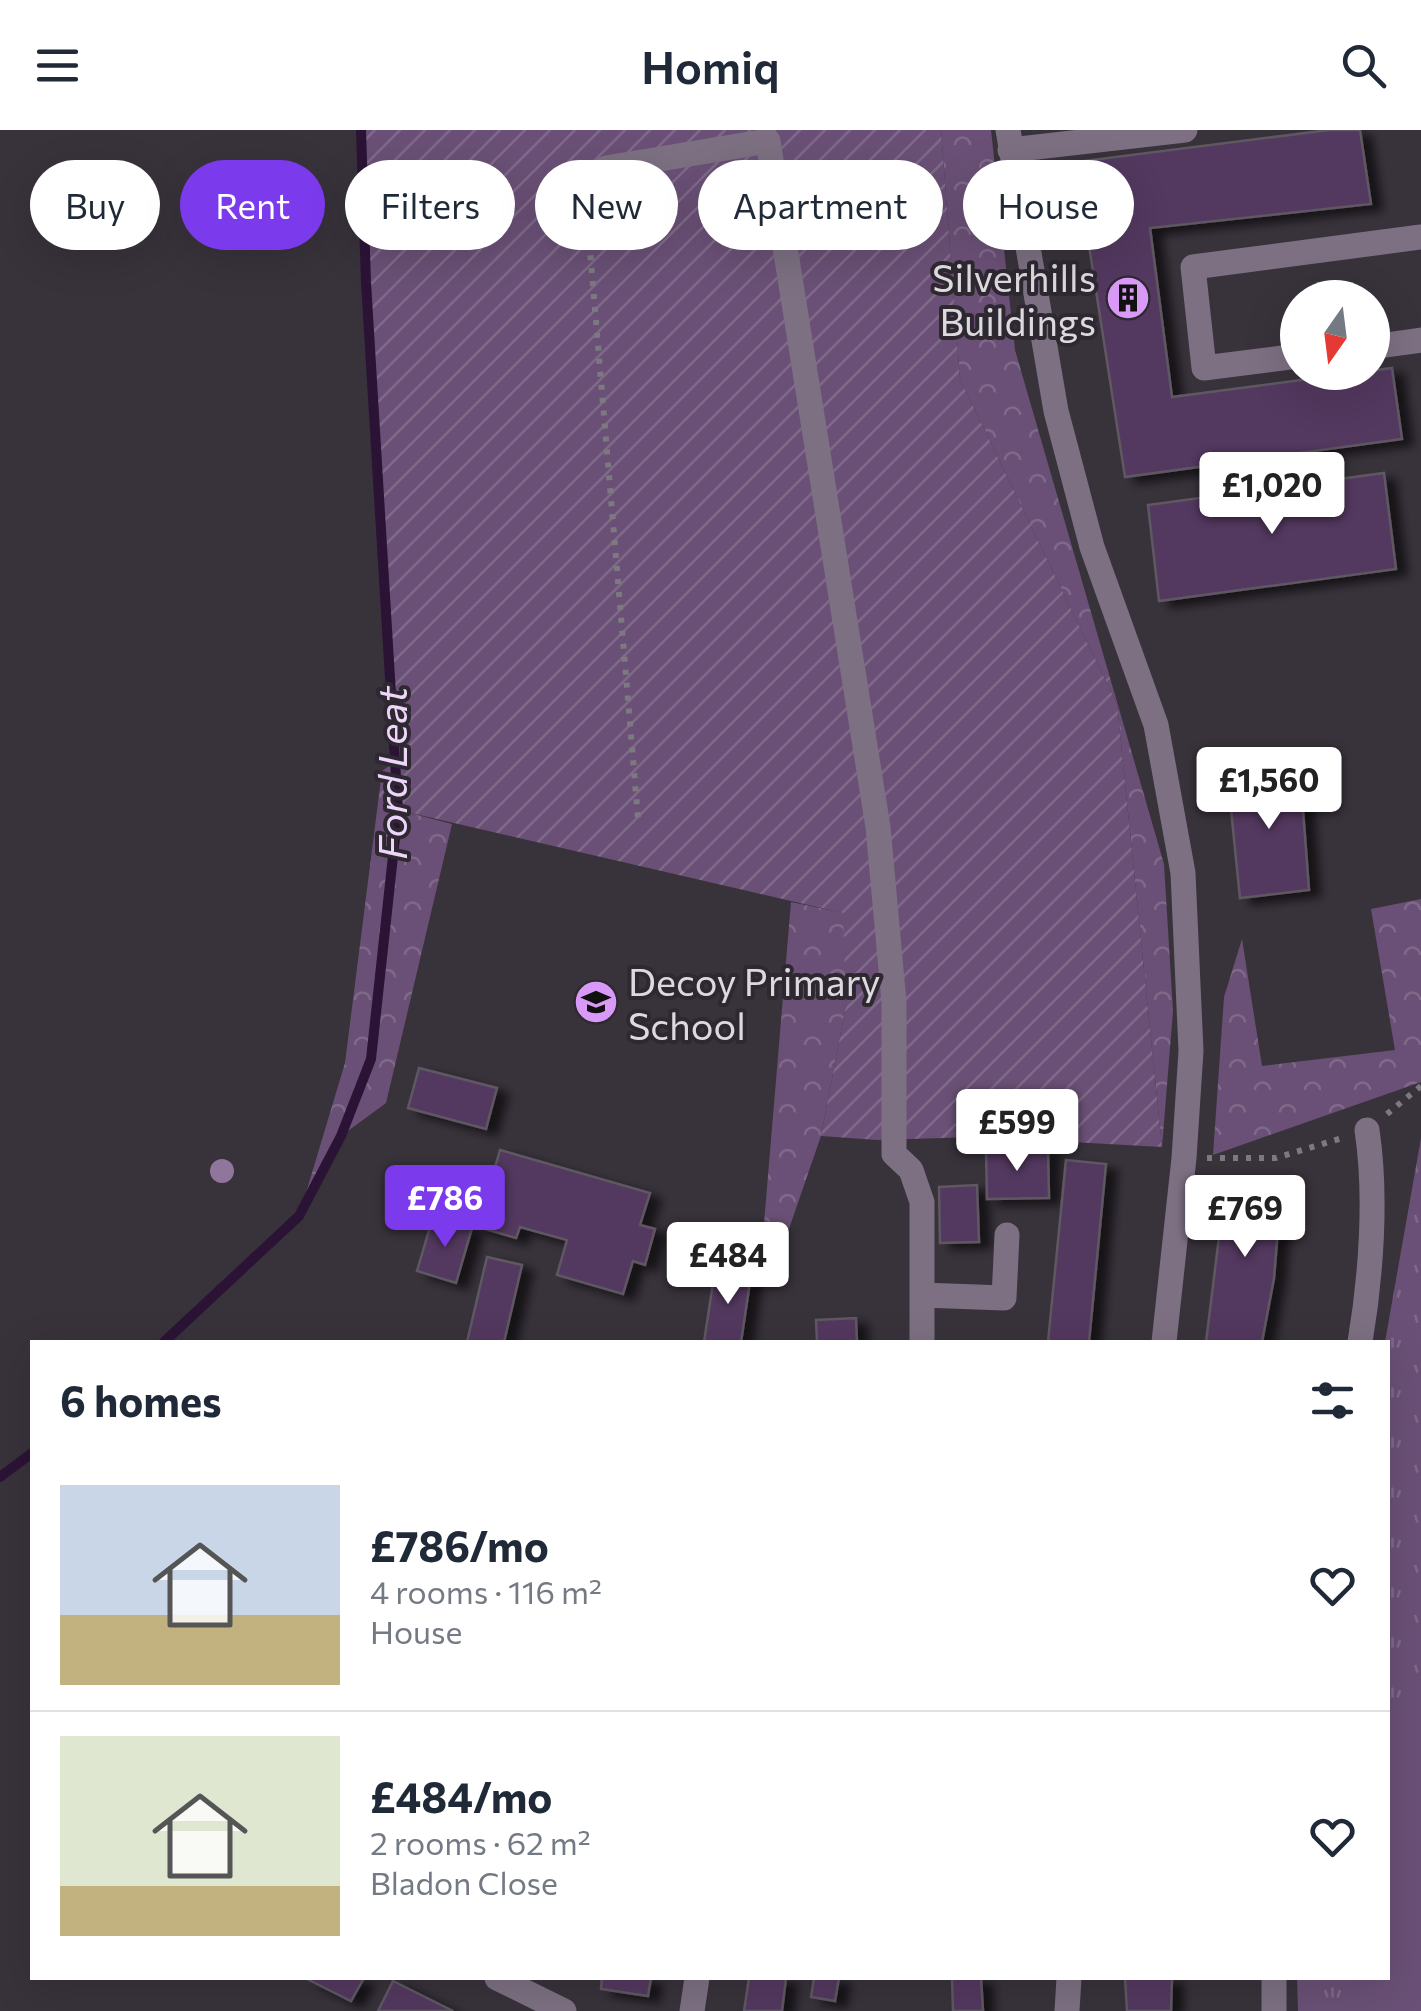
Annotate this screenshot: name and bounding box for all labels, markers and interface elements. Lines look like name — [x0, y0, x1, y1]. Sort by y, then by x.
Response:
icon: menu — [30, 38, 85, 93]
text: Homiq — [641, 38, 780, 93]
icon: search — [1336, 38, 1391, 93]
chip: Buy — [30, 160, 160, 250]
chip: Rent — [180, 160, 325, 250]
chip: Filters — [345, 160, 515, 250]
chip: New — [535, 160, 678, 250]
chip: Apartment — [698, 160, 943, 250]
chip: House — [963, 160, 1134, 250]
place label: Silverhills Buildings — [932, 253, 1096, 344]
building icon: Silverhills Buildings — [1105, 275, 1151, 321]
north arrow — [1280, 280, 1390, 390]
map controls — [1280, 280, 1390, 390]
pin: £1,020 — [1191, 452, 1353, 537]
text: £1,020 — [1221, 464, 1323, 504]
water label: Ford Leat — [366, 685, 415, 860]
pin: £1,560 — [1188, 747, 1350, 832]
text: £1,560 — [1219, 759, 1319, 799]
place label: Decoy Primary School — [628, 957, 880, 1048]
school or university icon: Decoy Primary School — [573, 979, 619, 1025]
pin: £599 — [958, 1089, 1076, 1174]
text: £599 — [978, 1101, 1056, 1141]
pin: £786 — [386, 1165, 504, 1250]
pin: £769 — [1186, 1175, 1304, 1260]
text: £786 — [407, 1177, 483, 1217]
text: £769 — [1207, 1187, 1283, 1227]
pin: £484 — [669, 1222, 787, 1307]
text: £484 — [689, 1234, 767, 1274]
icon: filters — [1305, 1373, 1360, 1428]
text: 6 homes — [60, 1374, 222, 1426]
text: £786/mo — [370, 1519, 549, 1571]
icon: home — [140, 1525, 260, 1645]
icon: heart — [1305, 1558, 1360, 1613]
text: 4 rooms · 116 m² — [370, 1571, 602, 1611]
text: House — [370, 1611, 462, 1651]
text: £484/mo — [370, 1770, 552, 1822]
icon: home — [140, 1776, 260, 1896]
icon: heart — [1305, 1809, 1360, 1864]
text: 2 rooms · 62 m² — [370, 1822, 591, 1862]
text: Bladon Close — [370, 1862, 558, 1902]

